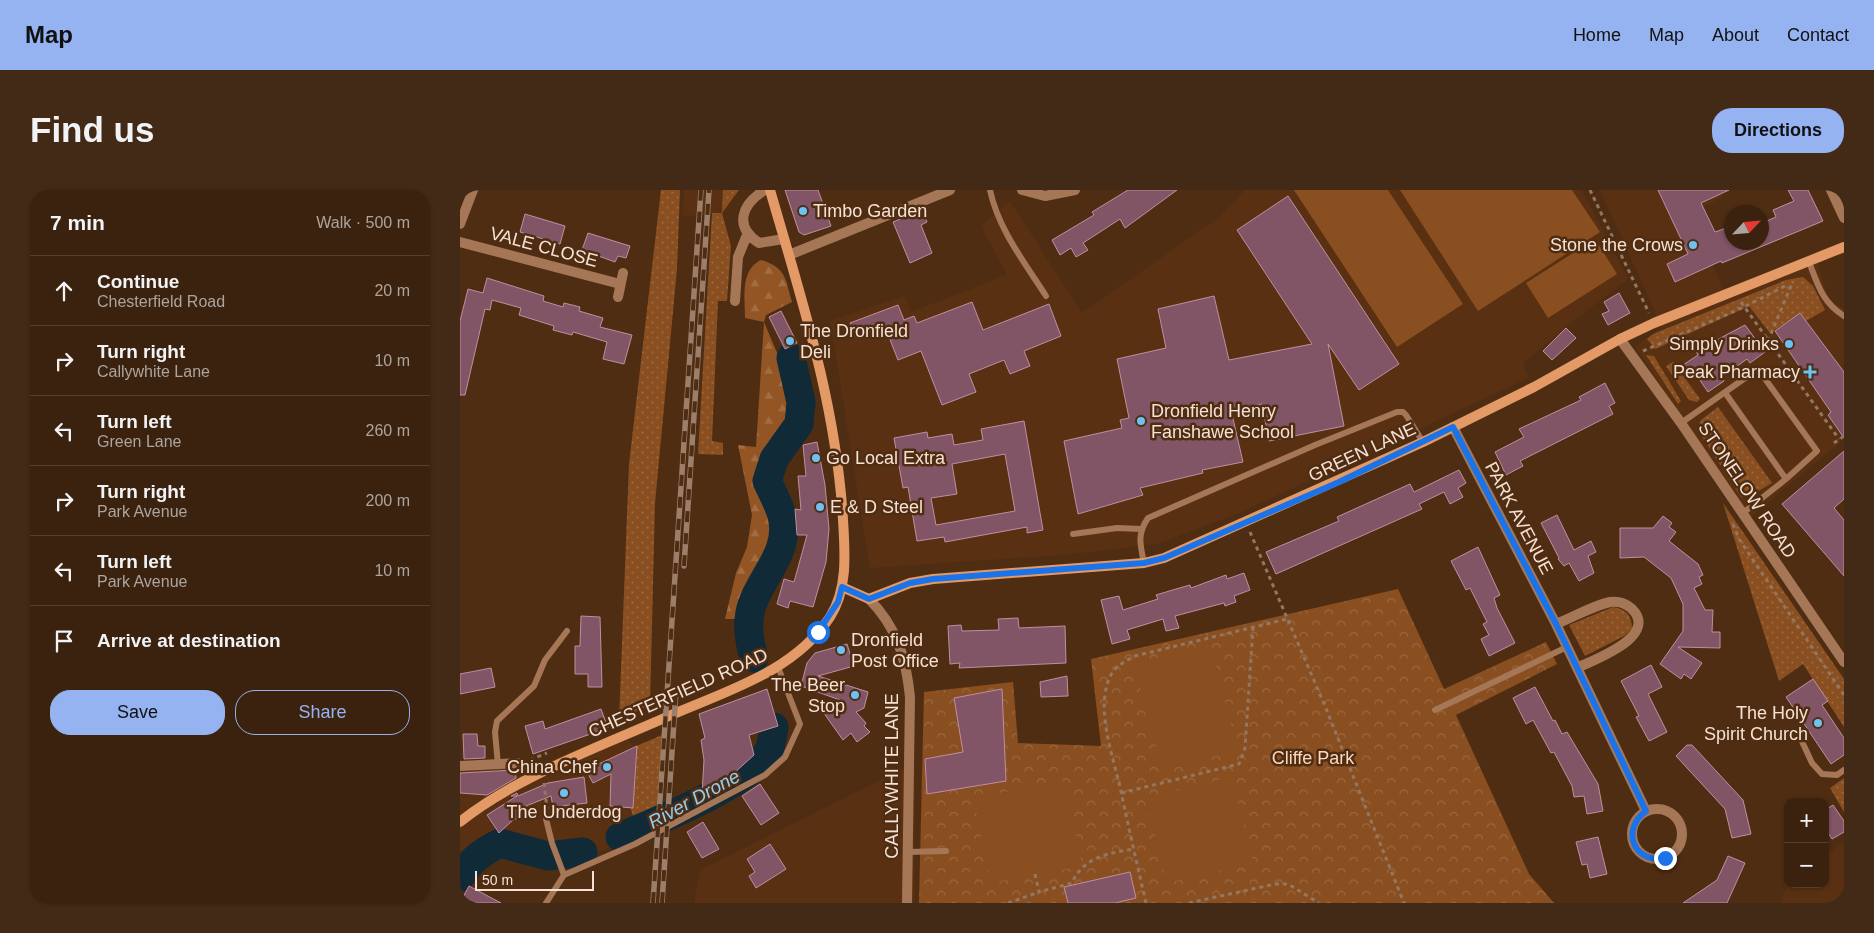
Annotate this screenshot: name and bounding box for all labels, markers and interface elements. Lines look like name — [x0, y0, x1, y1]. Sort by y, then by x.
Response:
text: Map — [25, 21, 73, 48]
text: Home — [1573, 25, 1621, 45]
text: Map — [1649, 25, 1684, 45]
text: About — [1712, 25, 1759, 45]
text: Contact — [1787, 25, 1849, 45]
button: Directions — [1712, 108, 1844, 153]
text: Find us — [30, 110, 154, 149]
place label: Timbo Garden — [813, 201, 927, 221]
marker: Timbo Garden — [797, 205, 809, 217]
north arrow — [1724, 205, 1769, 250]
text: 7 min — [50, 211, 105, 234]
text: Walk · 500 m — [316, 214, 410, 231]
street label: VALE CLOSE — [488, 223, 600, 271]
place label: Stone the Crows — [1550, 235, 1683, 255]
marker: Stone the Crows — [1687, 239, 1699, 251]
text: Continue — [97, 271, 179, 292]
icon: ahead — [50, 277, 78, 305]
text: 20 m — [374, 282, 410, 299]
text: Chesterfield Road — [97, 293, 225, 310]
place label: The Dronfield Deli — [800, 321, 908, 362]
place label: Simply Drinks — [1669, 334, 1779, 354]
marker: The Dronfield Deli — [784, 335, 796, 347]
marker: Simply Drinks — [1783, 338, 1795, 350]
text: Turn right — [97, 341, 185, 362]
icon: right — [50, 347, 78, 375]
text: 10 m — [374, 352, 410, 369]
place label: Peak Pharmacy — [1673, 362, 1800, 382]
text: Callywhite Lane — [97, 363, 210, 380]
marker: Peak Pharmacy — [1804, 366, 1816, 378]
place label: Dronfield Henry Fanshawe School — [1151, 401, 1294, 442]
text: Turn left — [97, 411, 172, 432]
marker: Dronfield Henry Fanshawe School — [1135, 415, 1147, 427]
icon: left — [50, 417, 78, 445]
street label: GREEN LANE — [1305, 418, 1419, 486]
street label: STONELOW ROAD — [1694, 418, 1800, 562]
text: 260 m — [366, 422, 410, 439]
text: Green Lane — [97, 433, 182, 450]
place label: Go Local Extra — [826, 448, 946, 468]
marker: Go Local Extra — [810, 452, 822, 464]
street label: PARK AVENUE — [1481, 458, 1557, 578]
text: Turn right — [97, 481, 185, 502]
icon: right — [50, 487, 78, 515]
text: 200 m — [366, 492, 410, 509]
place label: E & D Steel — [830, 497, 923, 517]
marker: E & D Steel — [814, 501, 826, 513]
text: Park Avenue — [97, 503, 187, 520]
text: Turn left — [97, 551, 172, 572]
icon: left — [50, 557, 78, 585]
text: 10 m — [374, 562, 410, 579]
text: Park Avenue — [97, 573, 187, 590]
route start — [807, 621, 830, 644]
icon: arrive — [50, 627, 78, 655]
text: Arrive at destination — [97, 630, 281, 651]
place label: Dronfield Post Office — [851, 630, 939, 671]
street label: CHESTERFIELD ROAD — [585, 644, 771, 742]
marker: Dronfield Post Office — [835, 644, 847, 656]
place label: The Beer Stop — [771, 675, 845, 716]
marker: The Beer Stop — [849, 689, 861, 701]
button: Save — [50, 690, 225, 735]
button: Share — [235, 690, 410, 735]
street label: CALLYWHITE LANE — [882, 693, 902, 859]
place label: The Holy Spirit Church — [1704, 703, 1808, 744]
marker: The Holy Spirit Church — [1812, 717, 1824, 729]
park label: Cliffe Park — [1272, 748, 1355, 768]
place label: China Chef — [507, 757, 598, 777]
marker: China Chef — [601, 761, 613, 773]
water label: River Drone — [645, 765, 743, 833]
marker: The Underdog — [558, 787, 570, 799]
map controls — [1784, 798, 1829, 888]
button: + — [1784, 798, 1829, 843]
place label: The Underdog — [506, 802, 622, 822]
button: − — [1784, 843, 1829, 888]
route end — [1654, 847, 1677, 870]
scale bar — [475, 868, 594, 891]
text: 50 m — [482, 872, 513, 888]

